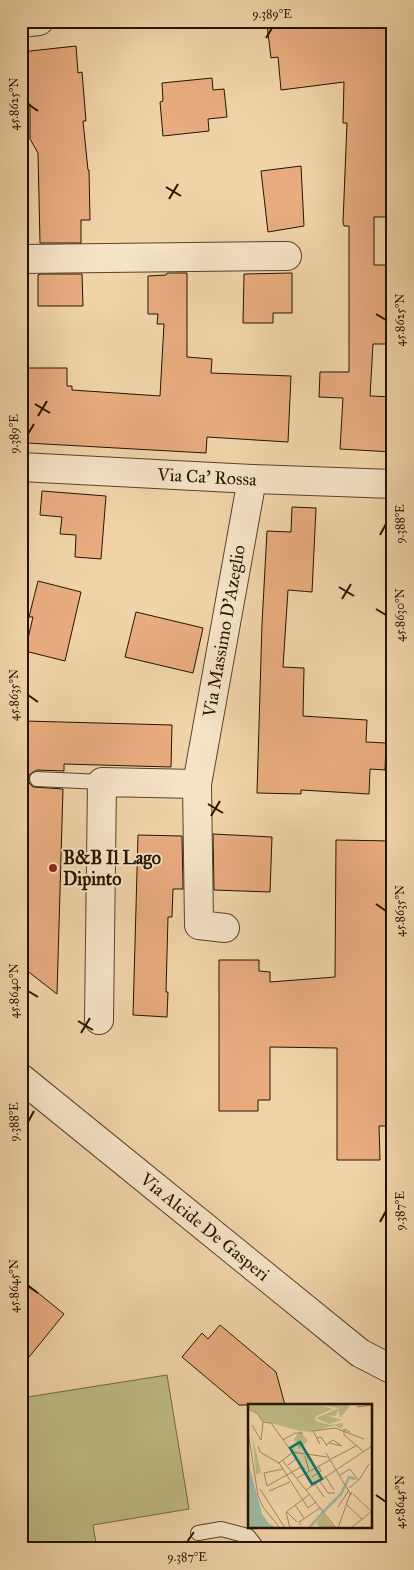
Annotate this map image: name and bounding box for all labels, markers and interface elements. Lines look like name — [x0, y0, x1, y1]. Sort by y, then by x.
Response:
text: 9.389°E — [252, 7, 292, 21]
text: 45.8625°N — [7, 78, 21, 130]
text: 45.8625°N — [393, 294, 407, 346]
text: 9.389°E — [7, 414, 21, 454]
street label: Via Ca' Rossa — [156, 463, 258, 491]
text: 9.388°E — [393, 504, 407, 544]
street label: Via Massimo D'Azeglio — [198, 543, 251, 720]
text: 45.8630°N — [393, 588, 407, 642]
text: 45.8635°N — [7, 669, 21, 721]
place label: B&B Il Lago Dipinto — [63, 847, 161, 891]
marker: B&B Il Lago Dipinto — [47, 862, 59, 874]
text: 45.8635°N — [393, 885, 407, 937]
text: 45.8640°N — [7, 963, 21, 1019]
text: 9.388°E — [7, 1102, 21, 1142]
street label: Via Alcide De Gasperi — [135, 1168, 274, 1286]
text: 9.387°E — [393, 1191, 407, 1231]
text: 45.8645°N — [7, 1259, 21, 1313]
inset map — [248, 1404, 372, 1528]
text: 45.8645°N — [393, 1475, 407, 1529]
text: 9.387°E — [167, 1550, 207, 1564]

